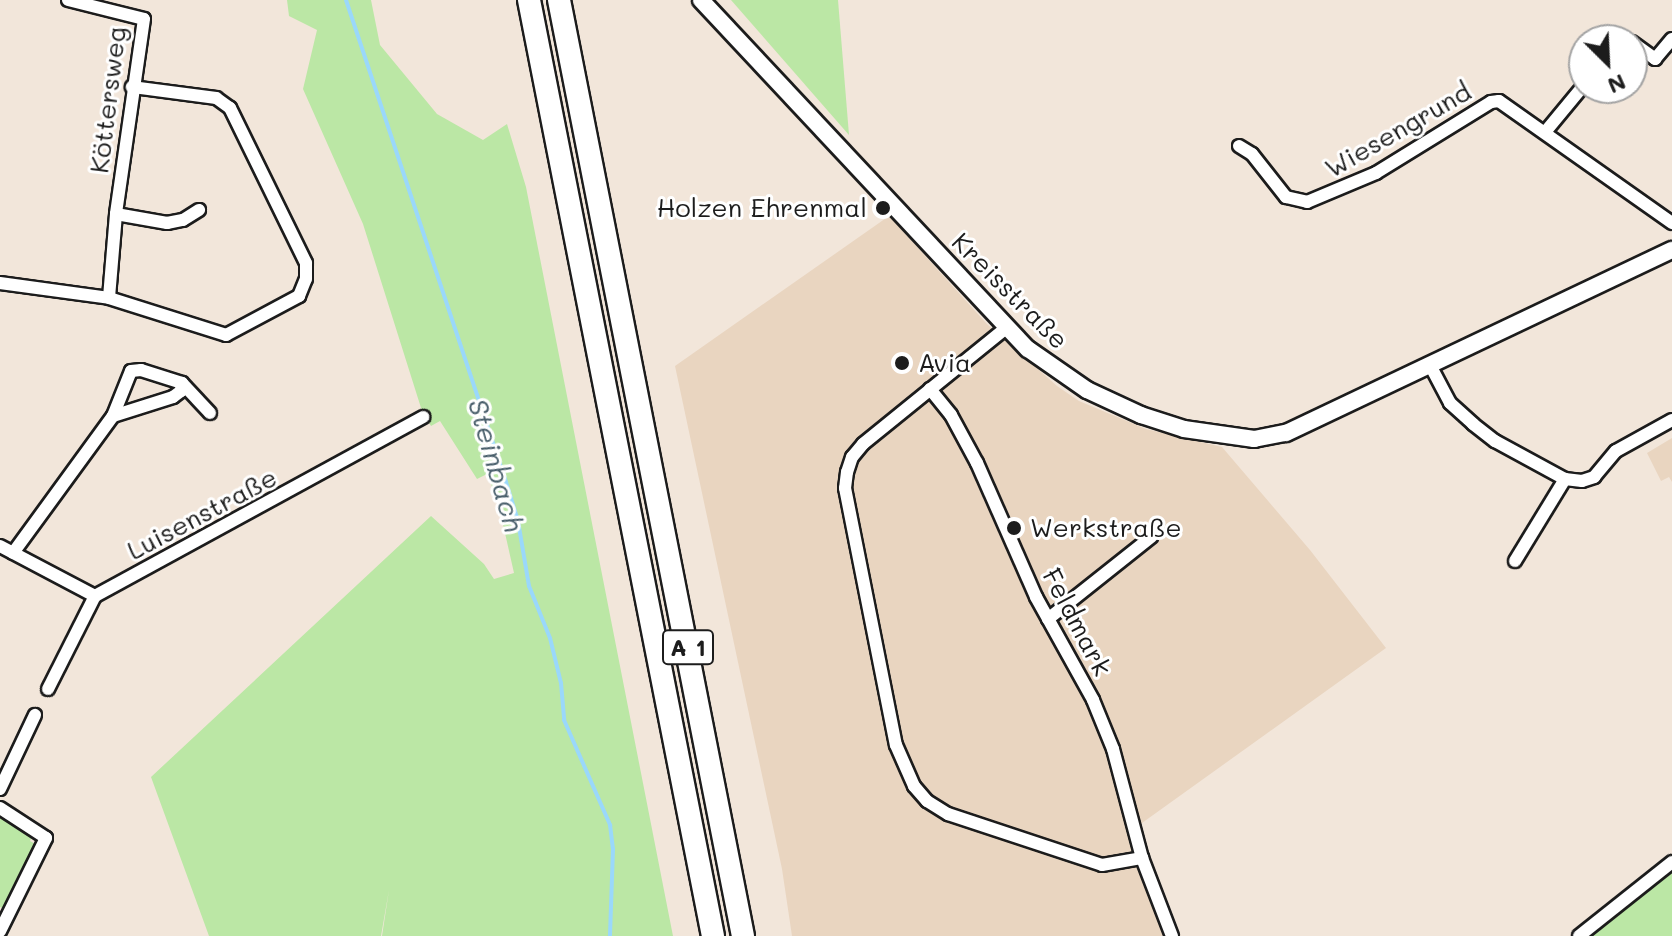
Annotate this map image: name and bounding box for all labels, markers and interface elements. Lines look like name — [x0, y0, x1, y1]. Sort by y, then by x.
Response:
north arrow — [1568, 24, 1648, 104]
street label: Köttersweg — [84, 25, 132, 175]
text: N — [1604, 68, 1631, 101]
street label: Wiesengrund — [1320, 76, 1476, 184]
place label: Holzen Ehrenmal — [657, 192, 867, 224]
marker: Holzen Ehrenmal — [874, 199, 892, 217]
street label: Kreisstraße — [945, 226, 1075, 356]
place label: Avia — [918, 347, 971, 379]
marker: Avia — [893, 354, 911, 372]
water label: Steinbach — [462, 395, 532, 535]
street label: Luisenstraße — [122, 462, 282, 566]
place label: Werkstraße — [1030, 512, 1182, 544]
marker: Werkstraße — [1005, 519, 1023, 537]
street label: Feldmark — [1036, 563, 1118, 681]
road number: A 1 — [662, 627, 714, 667]

